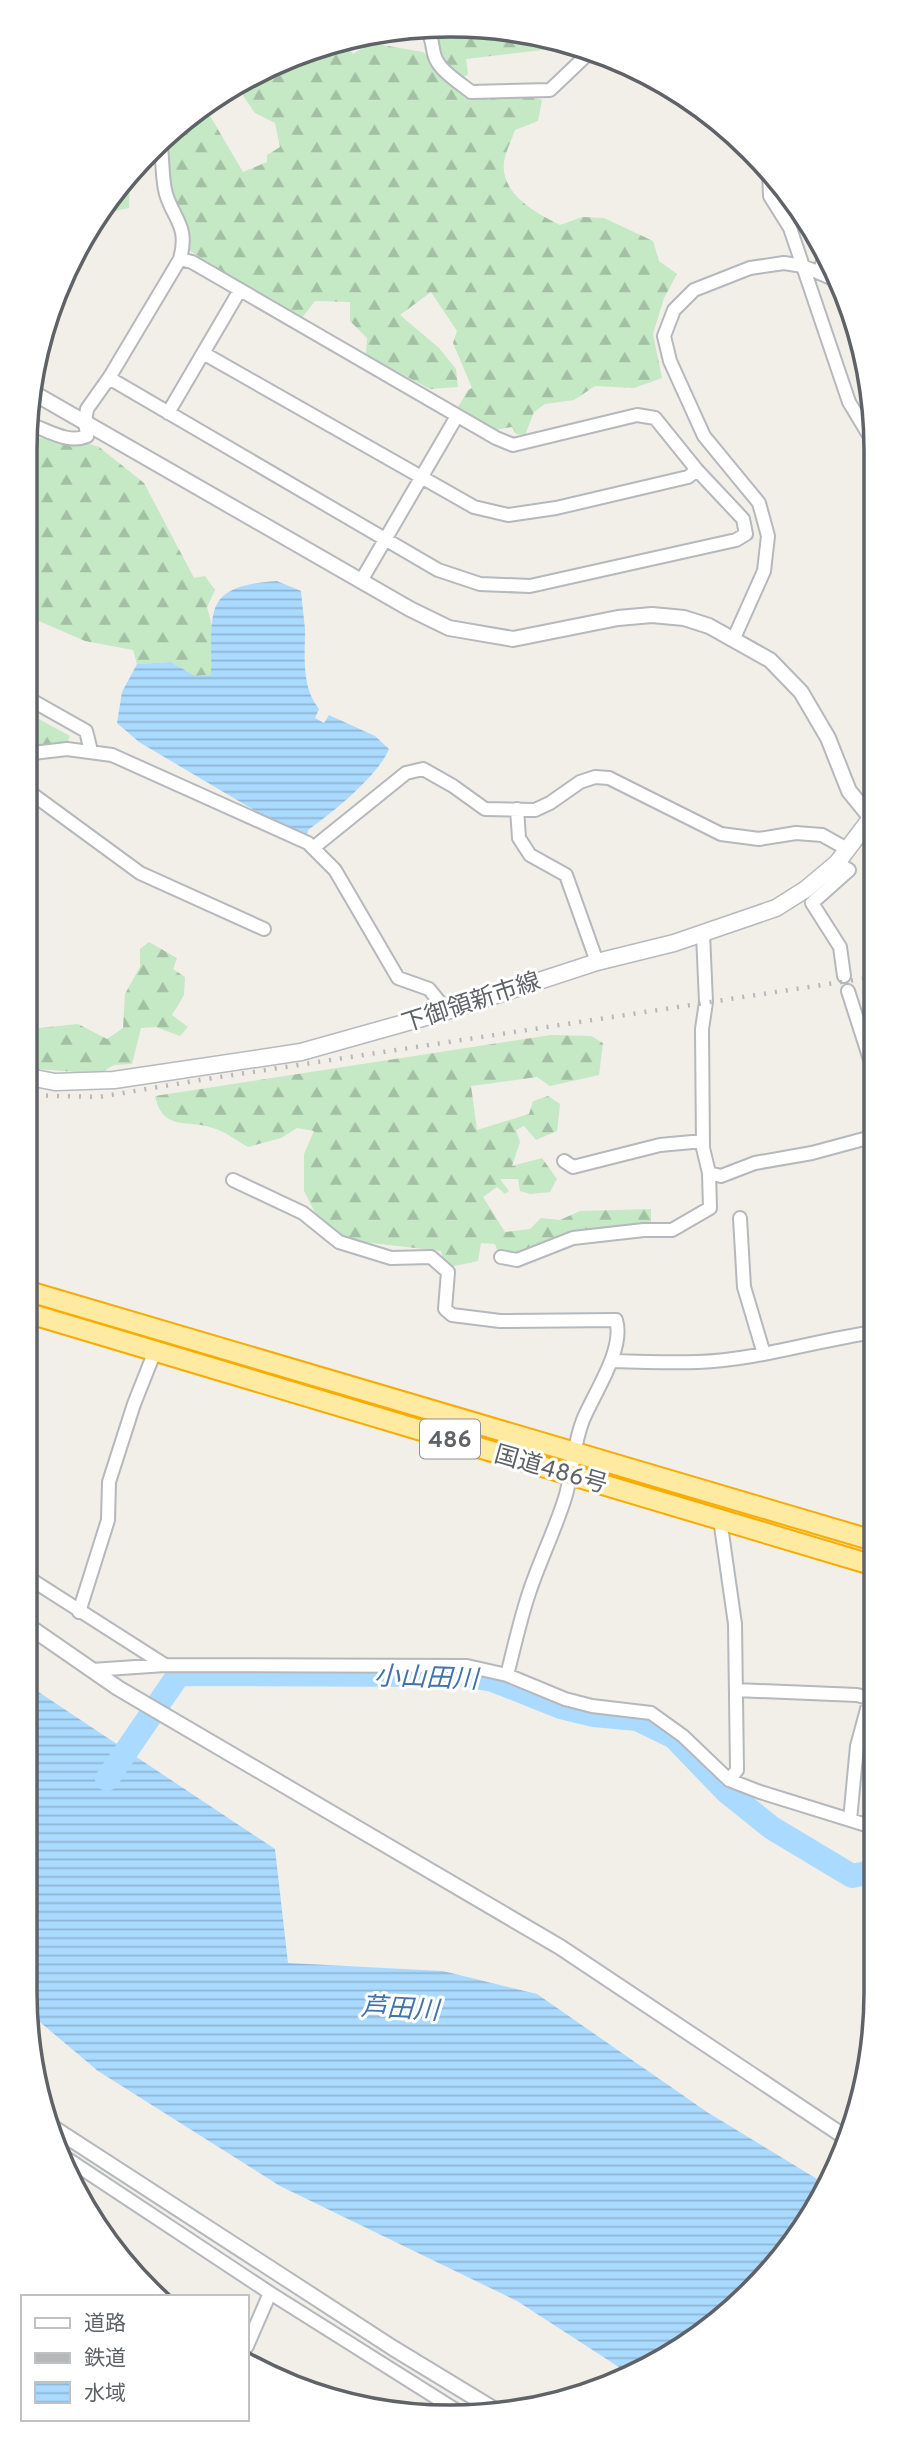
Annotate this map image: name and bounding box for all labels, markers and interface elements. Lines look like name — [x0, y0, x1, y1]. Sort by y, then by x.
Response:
street label: 下御領新市線 — [399, 967, 545, 1040]
road number: 486 — [420, 1420, 480, 1458]
street label: 国道486号 — [491, 1441, 610, 1501]
water label: 小山田川 — [373, 1661, 481, 1698]
water label: 芦田川 — [360, 1992, 443, 2029]
legend — [21, 2295, 248, 2421]
text: 道路 — [84, 2311, 126, 2338]
text: 鉄道 — [84, 2346, 126, 2373]
text: 水域 — [84, 2381, 126, 2408]

